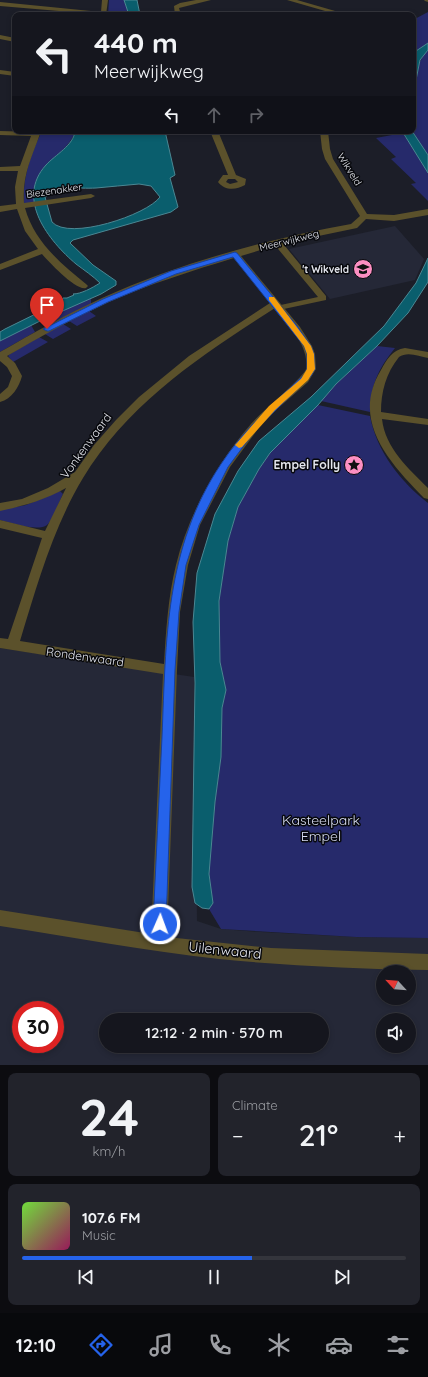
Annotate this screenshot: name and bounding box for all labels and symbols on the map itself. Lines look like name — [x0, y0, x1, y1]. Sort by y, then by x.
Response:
street label: Wikveld — [334, 150, 365, 188]
street label: Biezenakker — [25, 180, 83, 201]
street label: Meerwijkweg — [258, 227, 320, 254]
school or university icon: 't Wikveld — [352, 258, 374, 280]
place label: 't Wikveld — [302, 263, 349, 276]
pin — [30, 288, 64, 329]
street label: Vonkenwaard — [57, 410, 114, 481]
place icon: Empel Folly — [343, 454, 365, 476]
place label: Empel Folly — [273, 457, 340, 472]
street label: Rondenwaard — [45, 644, 125, 669]
park label: Kasteelpark Empel — [282, 811, 360, 845]
position arrow — [139, 903, 181, 945]
street label: Uilenwaard — [188, 937, 262, 963]
north arrow — [376, 965, 416, 1005]
speed limit sign: 30 — [12, 1001, 64, 1053]

